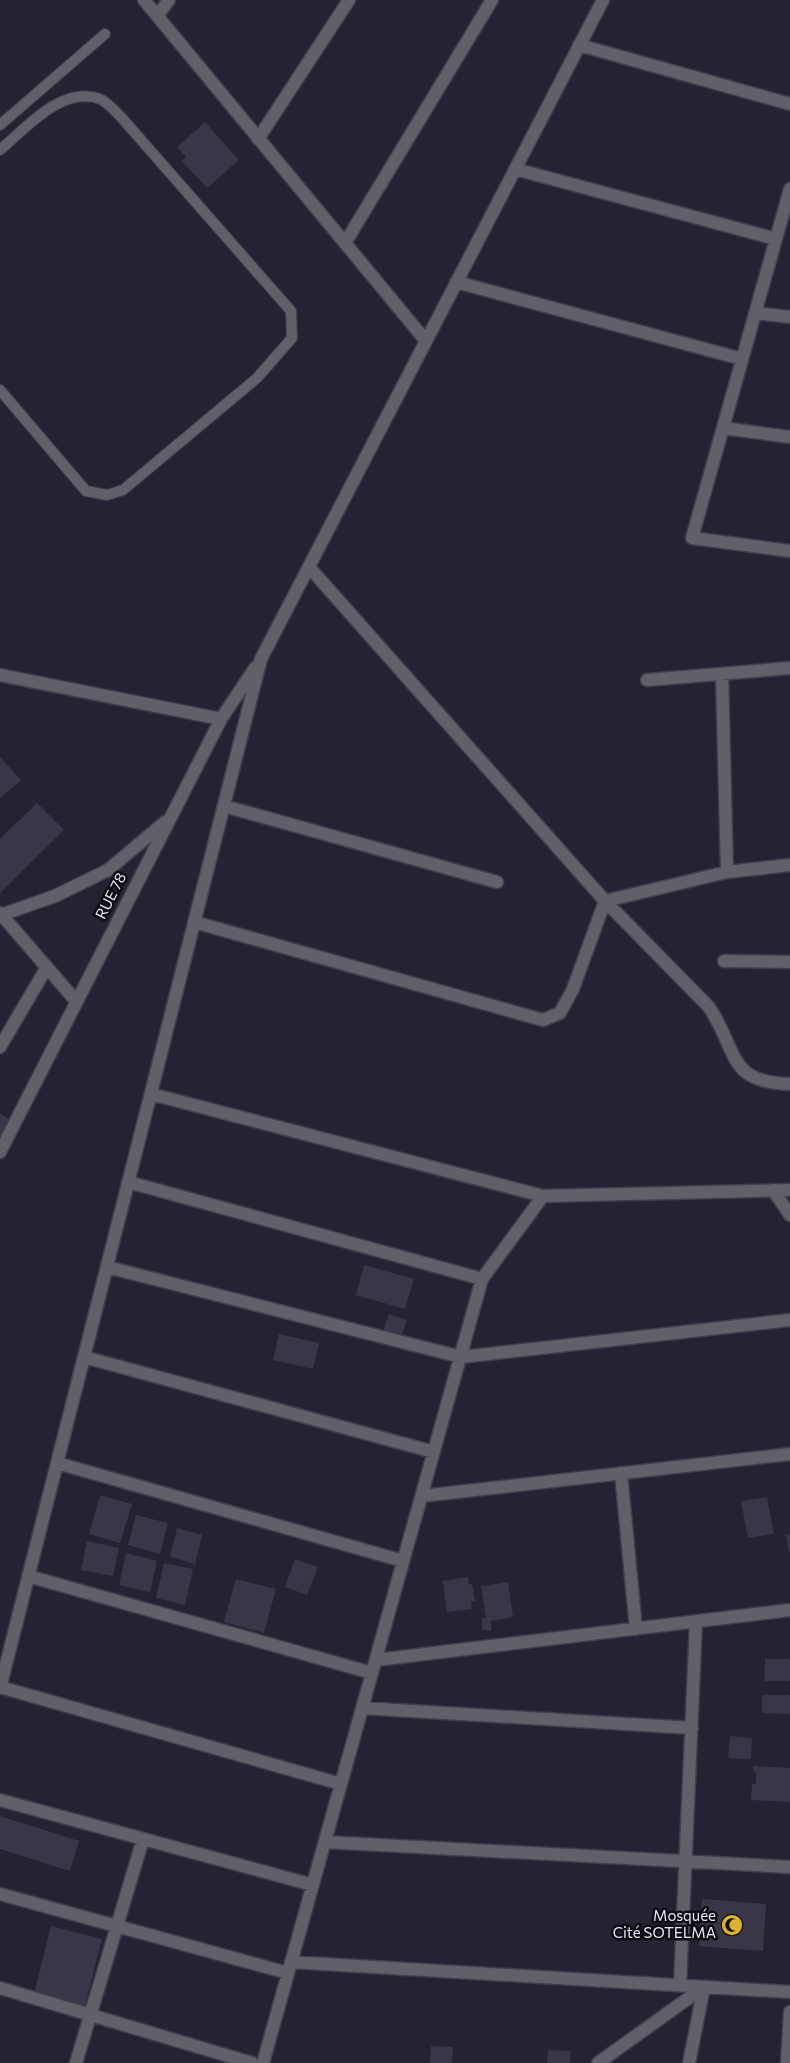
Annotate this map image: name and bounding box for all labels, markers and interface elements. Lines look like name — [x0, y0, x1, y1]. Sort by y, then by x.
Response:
street label: RUE 78 — [91, 869, 129, 922]
place label: Mosquée Cité SOTELMA — [613, 1906, 716, 1941]
mosque icon: Mosquée Cité SOTELMA — [720, 1913, 744, 1937]

